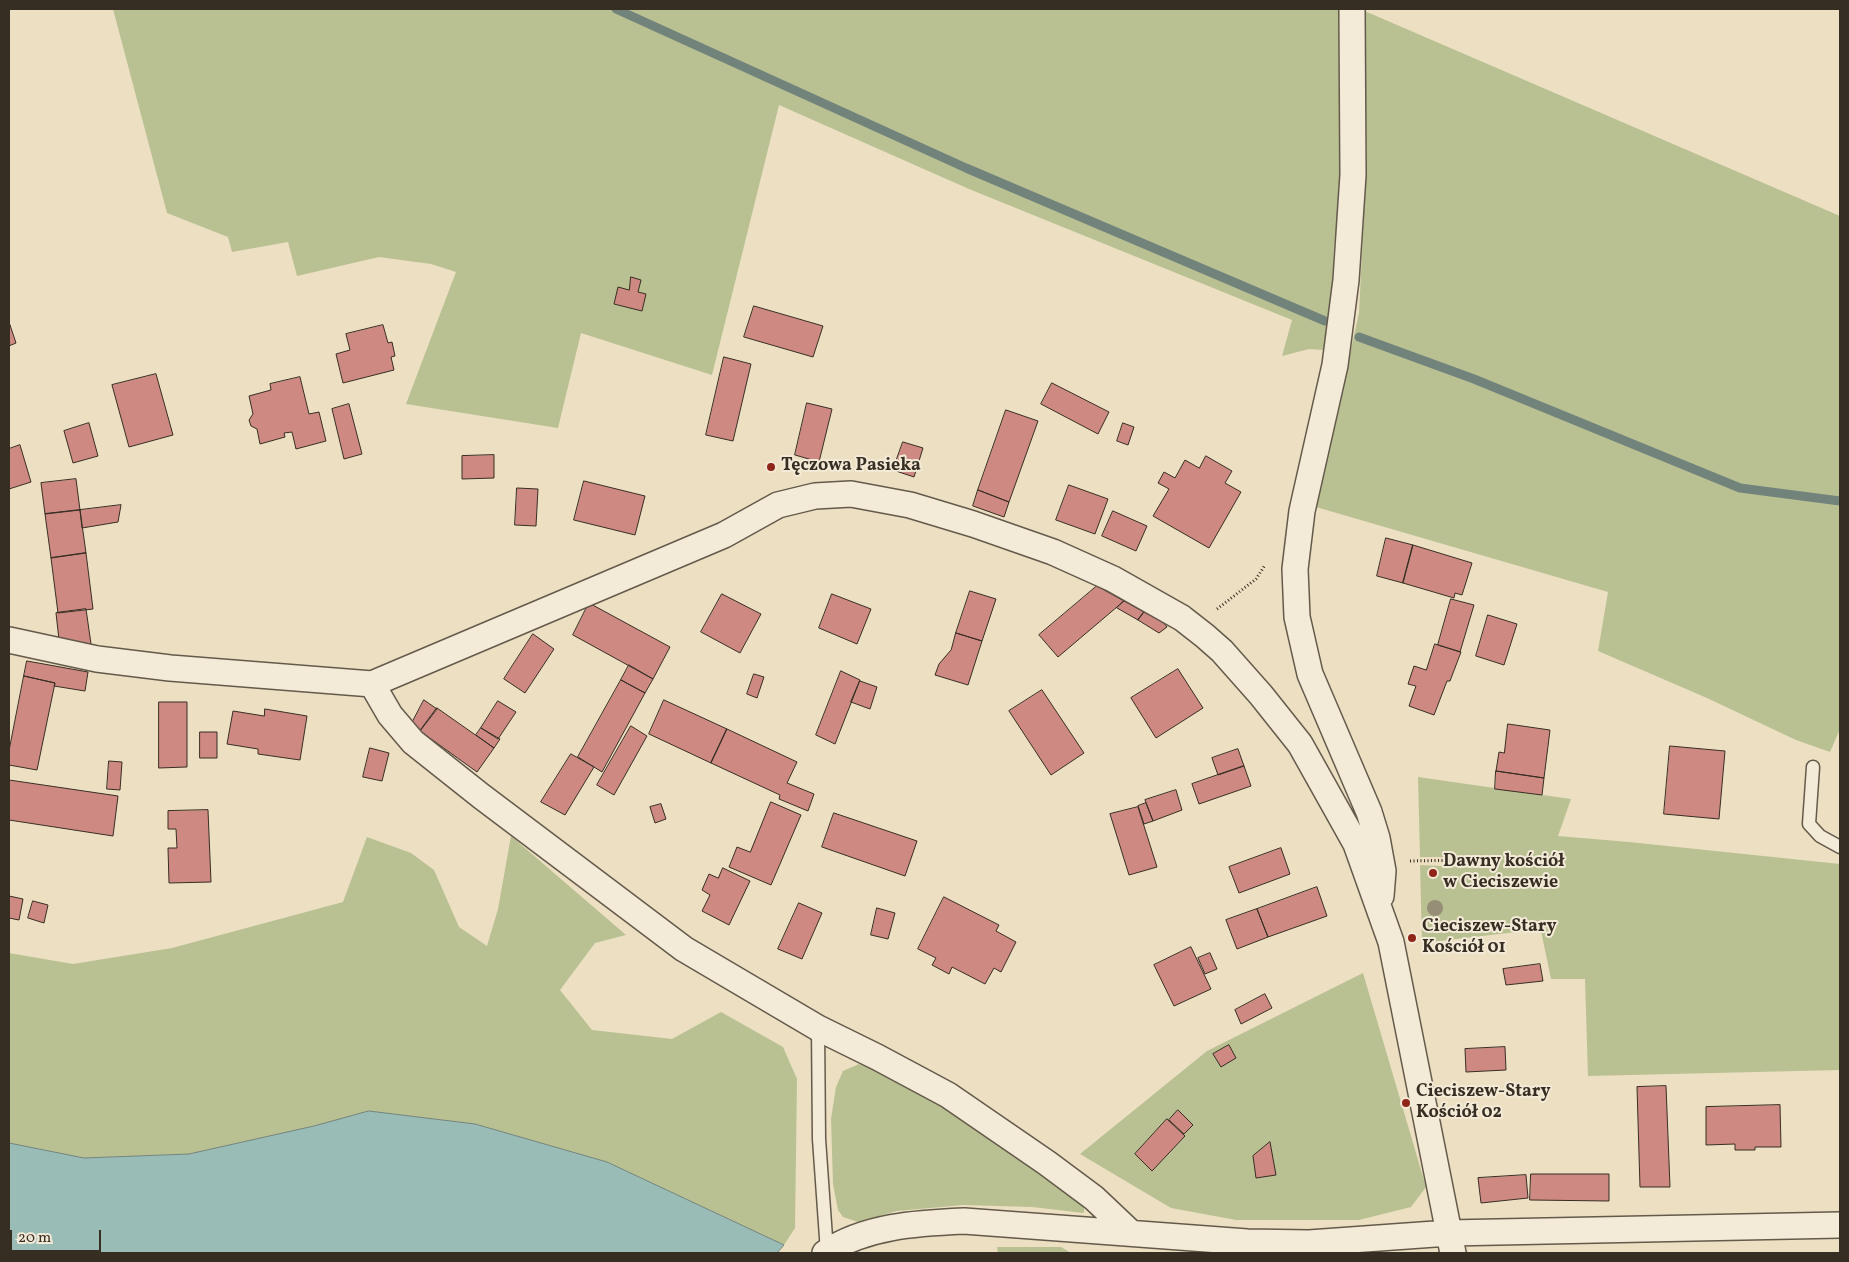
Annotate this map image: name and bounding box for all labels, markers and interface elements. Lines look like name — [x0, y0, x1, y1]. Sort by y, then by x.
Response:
place label: Tęczowa Pasieka — [781, 456, 921, 478]
marker: Tęczowa Pasieka — [765, 461, 777, 473]
place label: Dawny kościół w Cieciszewie — [1443, 852, 1564, 894]
marker: Dawny kościół w Cieciszewie — [1427, 867, 1439, 879]
place label: Cieciszew-Stary Kościół 01 — [1422, 917, 1557, 960]
marker: Cieciszew-Stary Kościół 01 — [1406, 932, 1418, 944]
place label: Cieciszew-Stary Kościół 02 — [1416, 1082, 1551, 1124]
marker: Cieciszew-Stary Kościół 02 — [1400, 1097, 1412, 1109]
scale bar — [12, 1220, 104, 1252]
text: 20 m — [18, 1228, 51, 1249]

